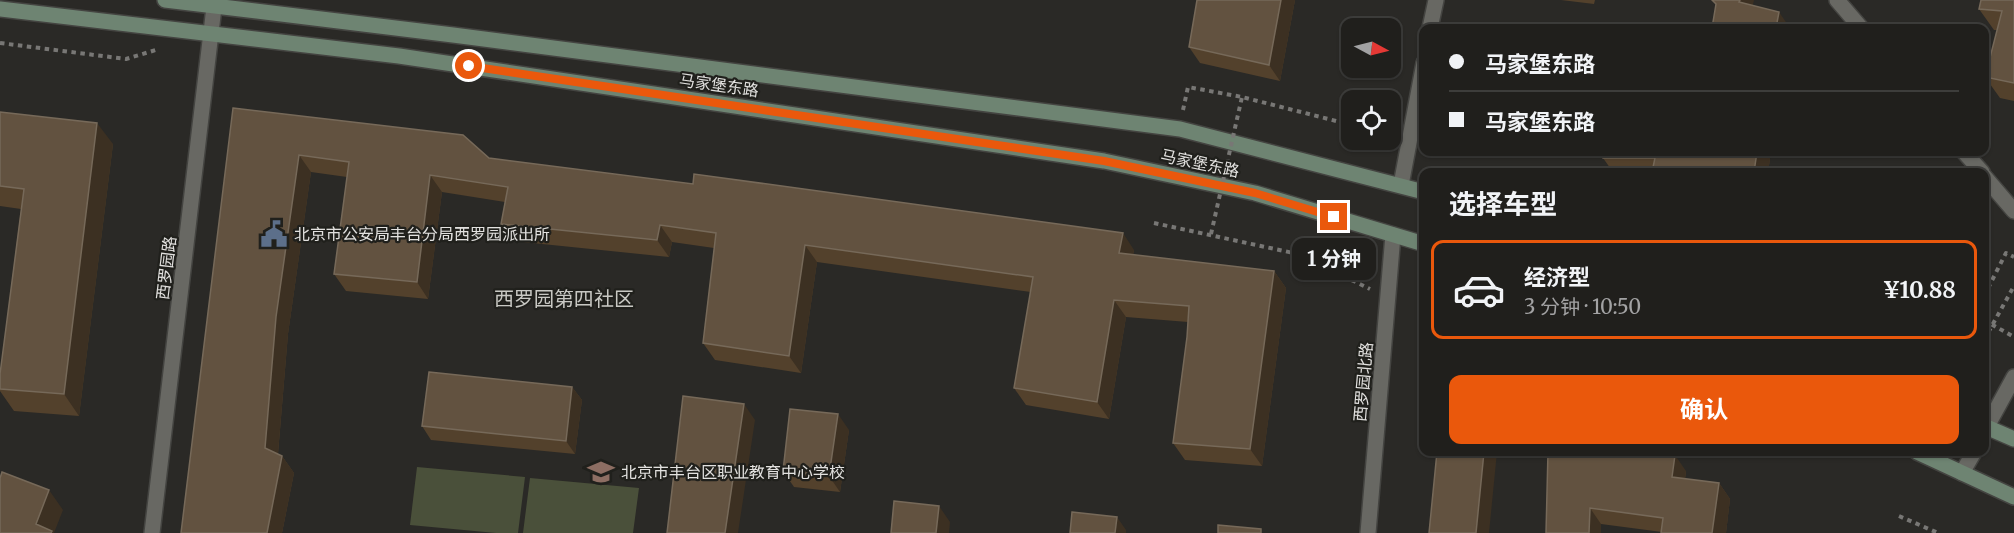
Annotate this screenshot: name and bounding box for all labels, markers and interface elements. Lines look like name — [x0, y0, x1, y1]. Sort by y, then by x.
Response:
north arrow — [1341, 18, 1401, 78]
map controls — [1341, 18, 1401, 150]
text: 马家堡东路 — [1485, 50, 1595, 78]
route start — [455, 52, 482, 79]
street label: 马家堡东路 — [678, 70, 760, 100]
button: locate — [1341, 90, 1401, 150]
text: 马家堡东路 — [1485, 108, 1595, 136]
street label: 马家堡东路 — [1159, 145, 1241, 181]
text: 选择车型 — [1449, 187, 1557, 221]
route end — [1320, 203, 1347, 230]
public building icon: 北京市公安局丰台分局西罗园派出所 — [259, 219, 289, 249]
place label: 北京市公安局丰台分局西罗园派出所 — [294, 224, 550, 244]
street label: 西罗园路 — [152, 235, 180, 301]
callout: 1 分钟 — [1292, 238, 1376, 280]
text: 1 分钟 — [1307, 246, 1361, 271]
icon: car — [1452, 263, 1506, 317]
text: 经济型 — [1524, 263, 1590, 291]
text: ¥10.88 — [1883, 276, 1956, 304]
district label: 西罗园第四社区 — [494, 286, 634, 311]
text: 3 分钟 · 10:50 — [1524, 294, 1641, 319]
street label: 西罗园北路 — [1350, 341, 1376, 423]
button: 确认 — [1449, 375, 1959, 444]
school or university icon: 北京市丰台区职业教育中心学校 — [586, 457, 616, 487]
place label: 北京市丰台区职业教育中心学校 — [621, 462, 845, 482]

